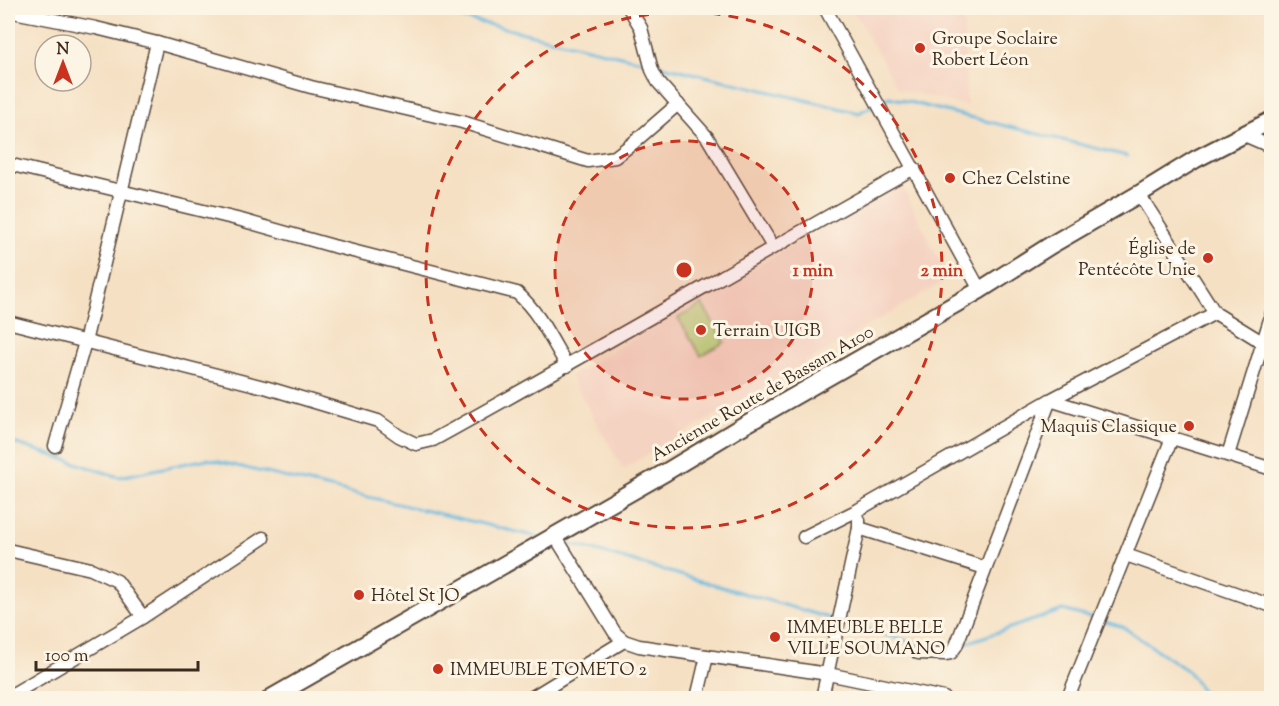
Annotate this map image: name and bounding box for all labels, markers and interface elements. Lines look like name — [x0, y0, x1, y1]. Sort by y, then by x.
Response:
place label: Groupe Soclaire Robert Léon — [932, 27, 1058, 74]
north arrow — [33, 33, 93, 93]
text: N — [57, 39, 70, 62]
marker: Groupe Soclaire Robert Léon — [913, 41, 927, 55]
place label: Chez Celstine — [962, 167, 1070, 193]
marker: Chez Celstine — [943, 171, 957, 185]
place label: Église de Pentécôte Unie — [1078, 237, 1196, 284]
marker: Église de Pentécôte Unie — [1201, 251, 1215, 265]
text: 1 min — [793, 259, 834, 285]
text: 2 min — [921, 259, 964, 285]
centre of rings — [674, 260, 694, 280]
place label: Terrain UIGB — [713, 319, 820, 345]
street label: Ancienne Route de Bassam A100 — [647, 320, 879, 469]
marker: Terrain UIGB — [694, 323, 708, 337]
place label: Maquis Classique — [1040, 415, 1177, 441]
marker: Maquis Classique — [1182, 419, 1196, 433]
place label: Hôtel St JO — [371, 584, 460, 610]
marker: Hôtel St JO — [352, 588, 366, 602]
place label: IMMEUBLE BELLE VILLE SOUMANO — [787, 616, 945, 663]
marker: IMMEUBLE BELLE VILLE SOUMANO — [768, 630, 782, 644]
scale bar — [36, 634, 198, 672]
text: 100 m — [45, 644, 89, 670]
place label: IMMEUBLE TOMETO 2 — [450, 658, 647, 684]
marker: IMMEUBLE TOMETO 2 — [431, 662, 445, 676]

